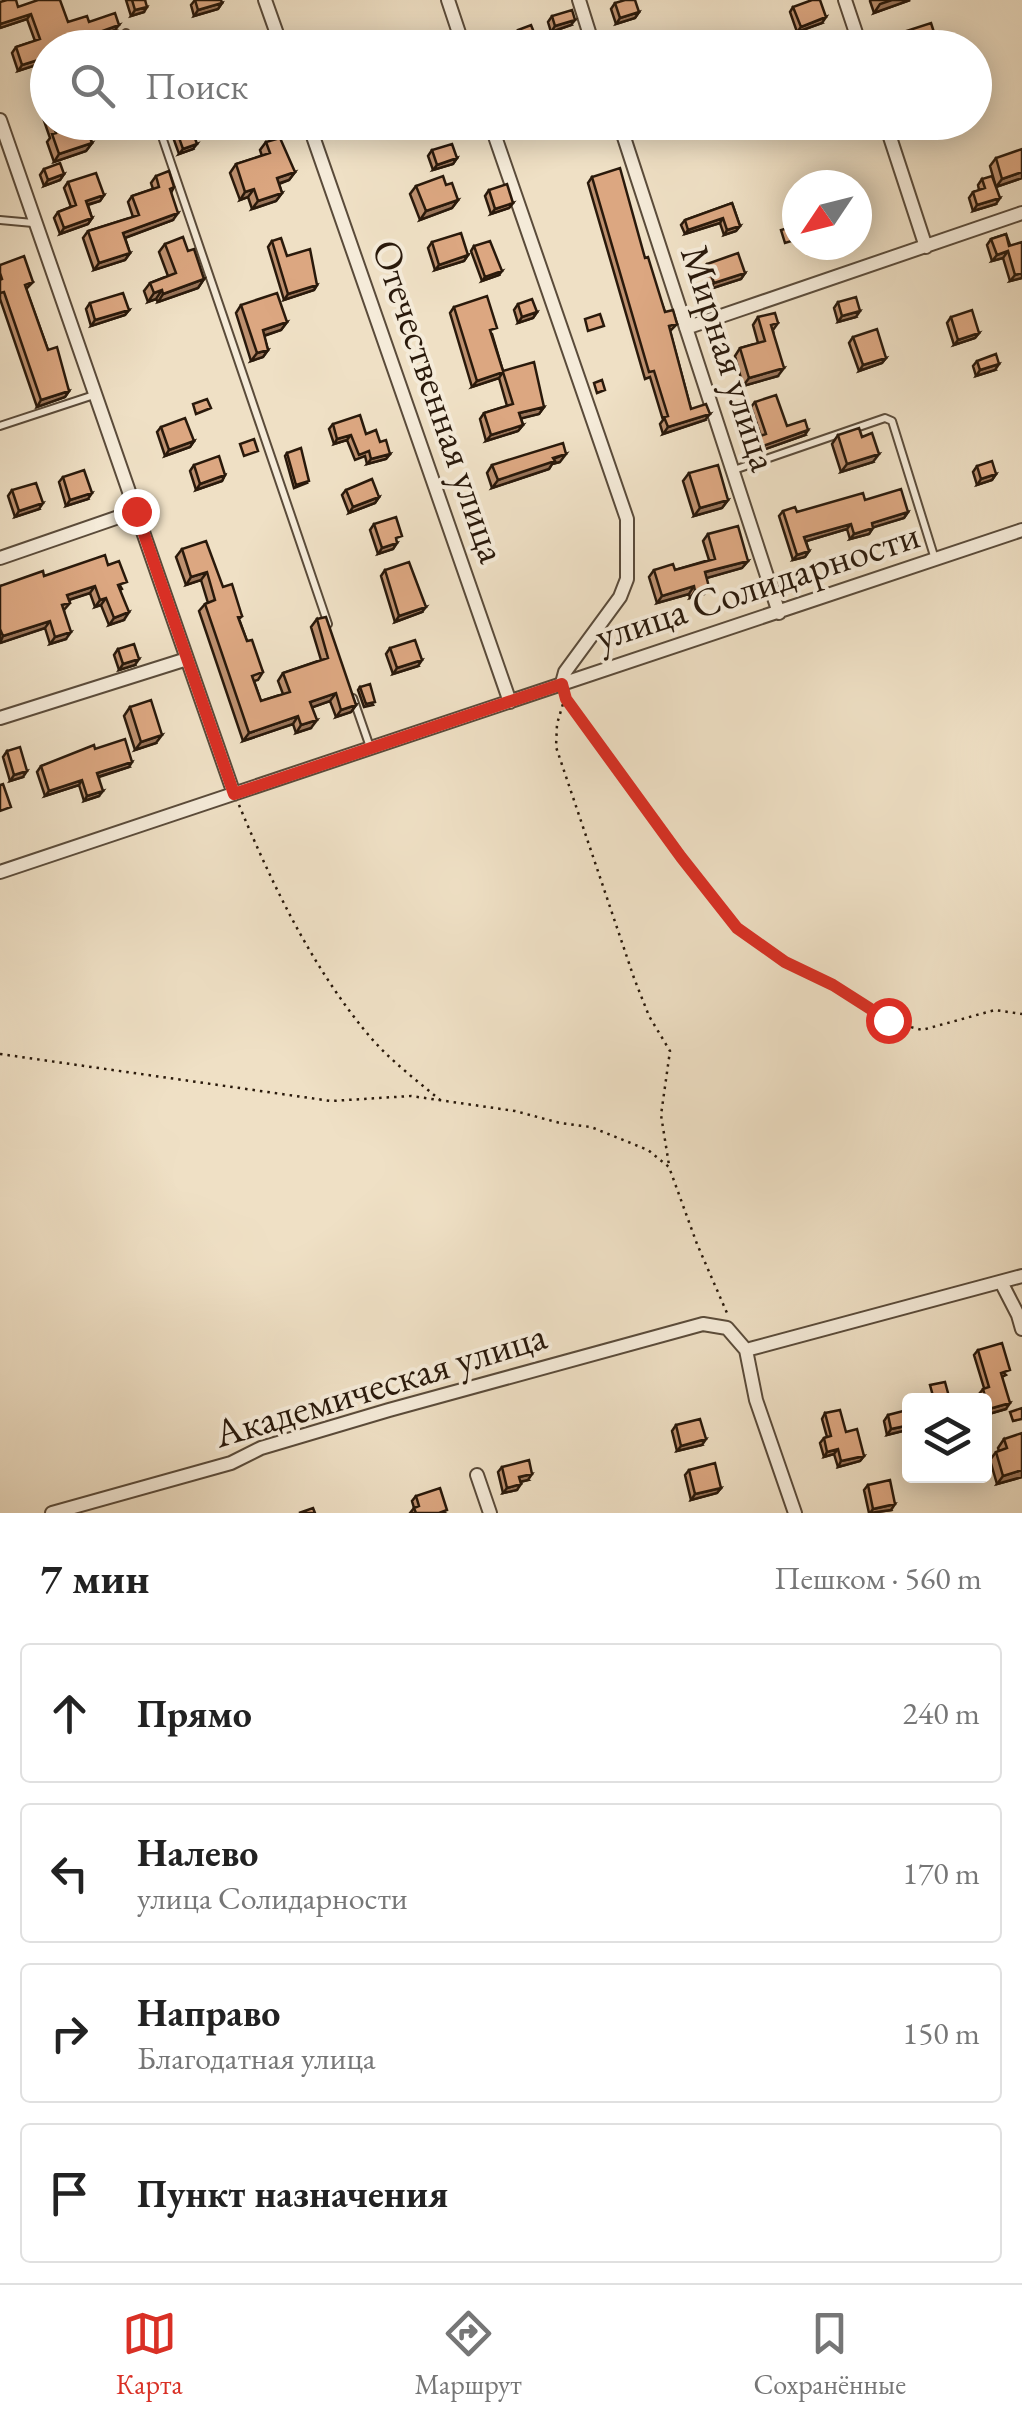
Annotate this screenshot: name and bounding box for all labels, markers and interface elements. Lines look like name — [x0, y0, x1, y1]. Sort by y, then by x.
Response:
search box — [30, 30, 992, 140]
icon: search — [65, 58, 120, 113]
text: Поиск — [145, 61, 248, 110]
north arrow — [782, 170, 872, 260]
street label: Отечественная улица — [360, 233, 520, 569]
street label: Мирная улица — [669, 239, 791, 477]
route end — [114, 489, 160, 535]
street label: улица Солидарности — [588, 508, 926, 662]
route start — [866, 998, 912, 1044]
street label: Академическая улица — [207, 1309, 552, 1460]
map controls — [902, 1393, 992, 1483]
button: layers — [902, 1393, 992, 1483]
text: 7 мин — [40, 1551, 149, 1606]
text: Пешком · 560 m — [774, 1557, 982, 1599]
icon: ahead — [42, 1686, 97, 1741]
text: Прямо — [137, 1689, 252, 1738]
text: 240 m — [903, 1692, 980, 1734]
text: Налево — [137, 1828, 258, 1877]
icon: left — [42, 1846, 97, 1901]
text: 170 m — [903, 1852, 980, 1894]
text: улица Солидарности — [137, 1877, 408, 1919]
text: Направо — [137, 1988, 280, 2037]
icon: right — [42, 2006, 97, 2061]
text: 150 m — [903, 2012, 980, 2054]
text: Благодатная улица — [137, 2037, 376, 2079]
icon: arrive — [42, 2166, 97, 2221]
text: Пункт назначения — [137, 2169, 448, 2218]
tab: Карта — [116, 2306, 183, 2402]
tab: Маршрут — [414, 2306, 522, 2402]
tab: Сохранённые — [753, 2306, 906, 2402]

